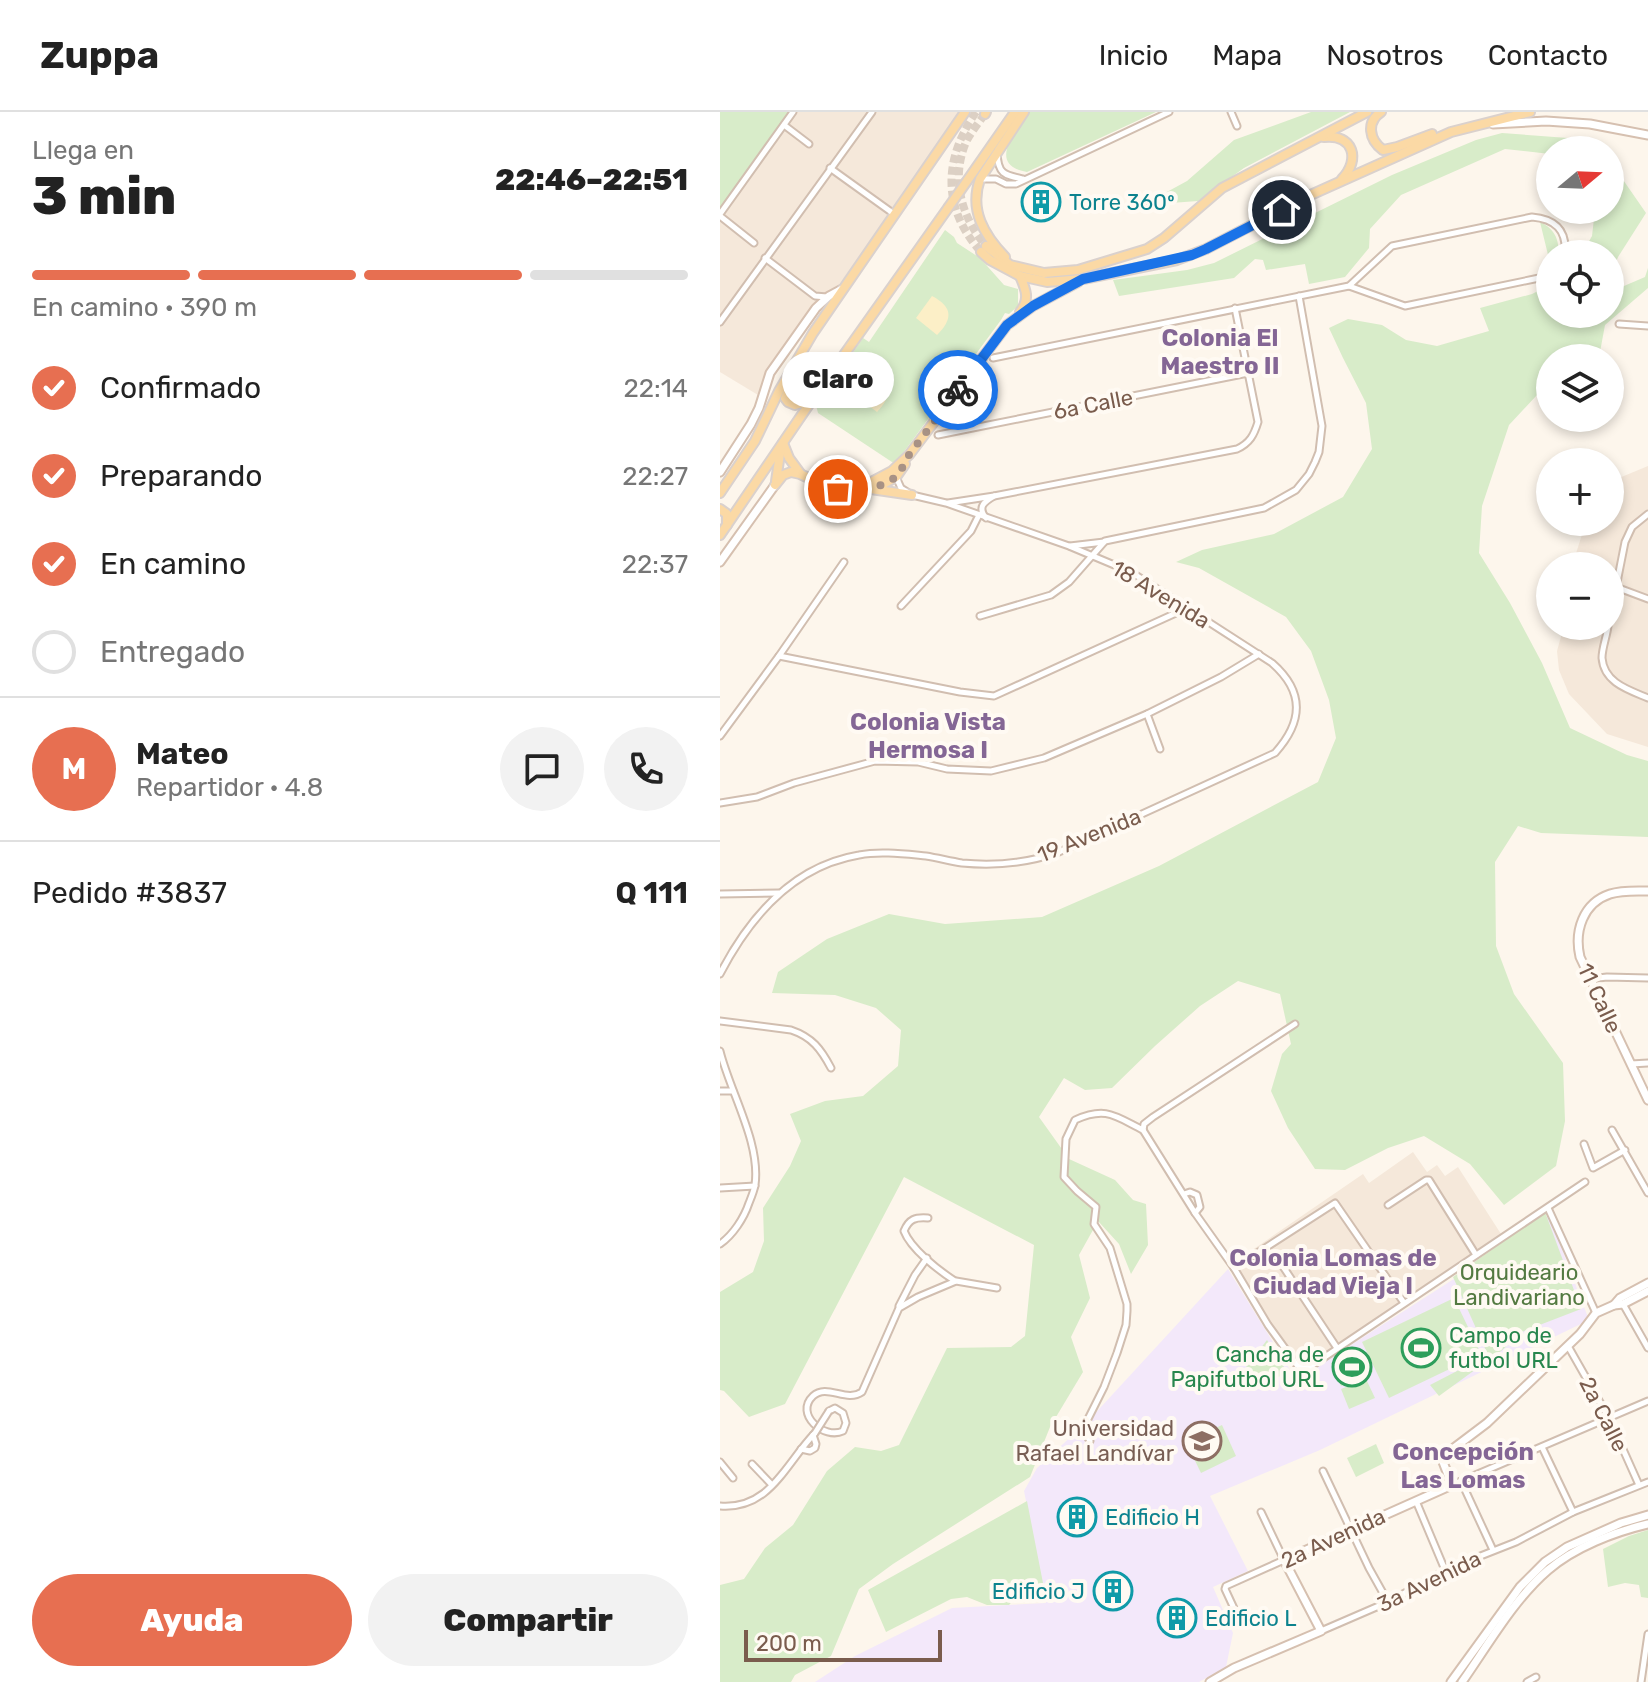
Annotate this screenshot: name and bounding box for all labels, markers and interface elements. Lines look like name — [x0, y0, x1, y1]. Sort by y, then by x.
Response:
text: Zuppa — [40, 32, 159, 78]
text: Inicio — [1099, 39, 1168, 72]
text: Mapa — [1212, 39, 1282, 72]
text: Nosotros — [1326, 39, 1444, 72]
text: Contacto — [1488, 39, 1608, 72]
text: Llega en — [32, 135, 134, 166]
north arrow — [1536, 136, 1624, 224]
map controls — [1536, 136, 1624, 640]
text: 22:46–22:51 — [495, 162, 688, 198]
text: 3 min — [32, 165, 176, 227]
pin — [1248, 176, 1316, 244]
building icon: Torre 360º — [1020, 181, 1062, 223]
icon: home — [1260, 188, 1304, 232]
place label: Torre 360º — [1069, 189, 1175, 216]
button: locate — [1536, 240, 1624, 328]
text: En camino · 390 m — [32, 292, 257, 323]
district label: Colonia El Maestro II — [1161, 324, 1279, 380]
button: layers — [1536, 344, 1624, 432]
courier — [918, 350, 998, 430]
callout: Claro — [782, 353, 894, 409]
text: Claro — [802, 364, 874, 395]
icon: check — [32, 366, 76, 410]
icon: bike — [936, 368, 980, 412]
text: Confirmado — [100, 370, 261, 406]
text: 22:14 — [624, 373, 688, 404]
street label: 6a Calle — [1051, 384, 1135, 425]
button: + — [1536, 448, 1624, 536]
icon: check — [32, 454, 76, 498]
pin — [804, 455, 872, 523]
text: Preparando — [100, 458, 263, 494]
text: 22:27 — [622, 461, 688, 492]
icon: bag — [816, 467, 860, 511]
icon: check — [32, 542, 76, 586]
text: En camino — [100, 546, 246, 582]
text: 22:37 — [622, 549, 688, 580]
button: − — [1536, 552, 1624, 640]
street label: 18 Avenida — [1107, 554, 1215, 634]
text: Entregado — [100, 634, 245, 670]
district label: Colonia Vista Hermosa I — [850, 708, 1006, 764]
button: chat — [500, 727, 584, 811]
button: phone — [604, 727, 688, 811]
text: Mateo — [136, 736, 229, 772]
text: M — [62, 751, 86, 787]
text: Repartidor · 4.8 — [136, 772, 323, 803]
street label: 19 Avenida — [1033, 802, 1145, 868]
text: Pedido #3837 — [32, 875, 227, 911]
text: Q 111 — [616, 875, 688, 911]
street label: 11 Calle — [1572, 959, 1627, 1037]
district label: Colonia Lomas de Ciudad Vieja I — [1229, 1244, 1437, 1300]
park label: Orquideario Landivariano — [1453, 1259, 1585, 1311]
place label: Campo de futbol URL — [1449, 1322, 1558, 1374]
sports icon: Campo de futbol URL — [1400, 1327, 1442, 1369]
place label: Cancha de Papifutbol URL — [1171, 1341, 1324, 1393]
sports icon: Cancha de Papifutbol URL — [1331, 1346, 1373, 1388]
street label: 2a Calle — [1573, 1372, 1634, 1456]
place label: Universidad Rafael Landívar — [1016, 1415, 1175, 1467]
school or university icon: Universidad Rafael Landívar — [1181, 1420, 1223, 1462]
district label: Concepción Las Lomas — [1392, 1438, 1534, 1494]
building icon: Edificio H — [1056, 1496, 1098, 1538]
street label: 2a Avenida — [1277, 1503, 1390, 1574]
place label: Edificio H — [1105, 1504, 1200, 1531]
street label: 3a Avenida — [1373, 1545, 1486, 1618]
building icon: Edificio J — [1092, 1570, 1134, 1612]
button: Ayuda — [32, 1574, 352, 1666]
button: Compartir — [368, 1574, 688, 1666]
place label: Edificio J — [992, 1578, 1085, 1605]
building icon: Edificio L — [1156, 1597, 1198, 1639]
place label: Edificio L — [1205, 1605, 1297, 1632]
scale bar — [744, 1626, 942, 1662]
text: 200 m — [756, 1630, 822, 1657]

